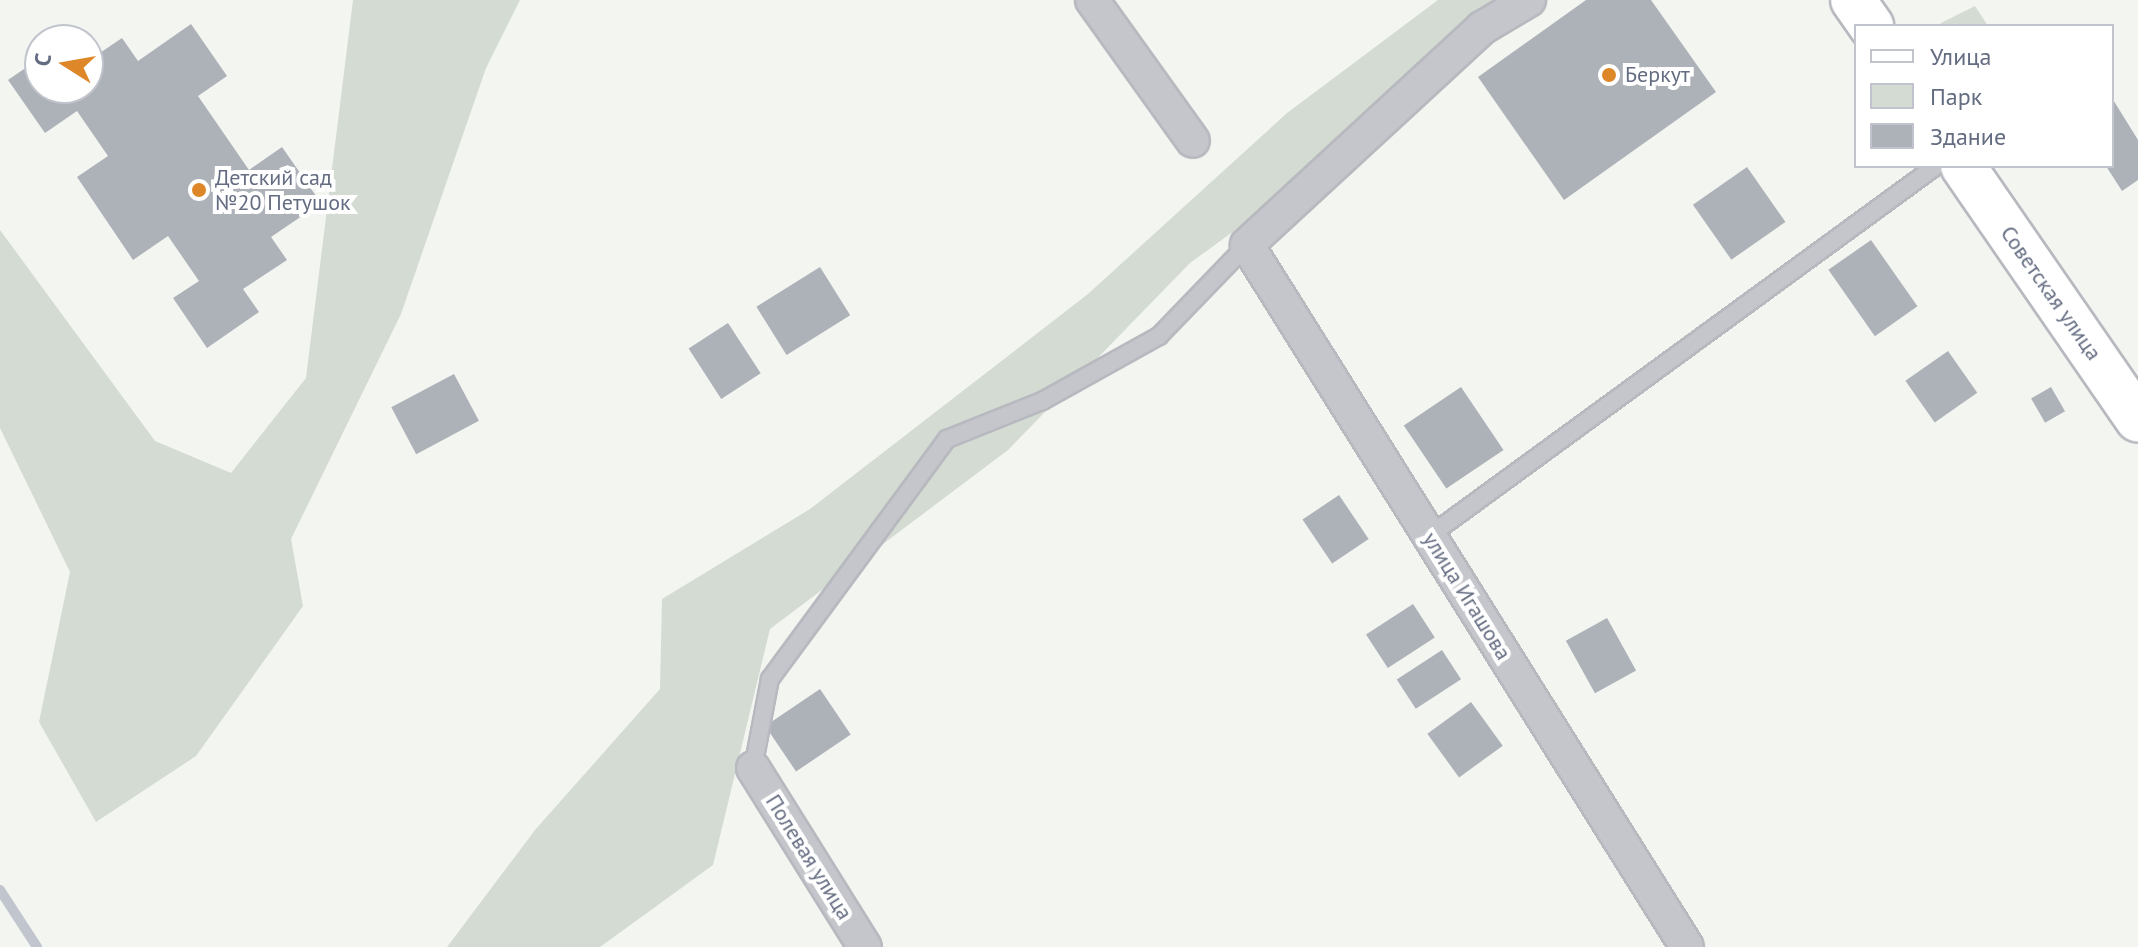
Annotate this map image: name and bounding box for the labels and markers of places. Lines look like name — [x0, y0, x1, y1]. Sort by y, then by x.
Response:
place label: Беркут — [1625, 62, 1690, 88]
marker: Беркут — [1600, 66, 1618, 84]
place label: Детский сад №20 Петушок — [215, 164, 351, 216]
marker: Детский сад №20 Петушок — [190, 181, 208, 199]

